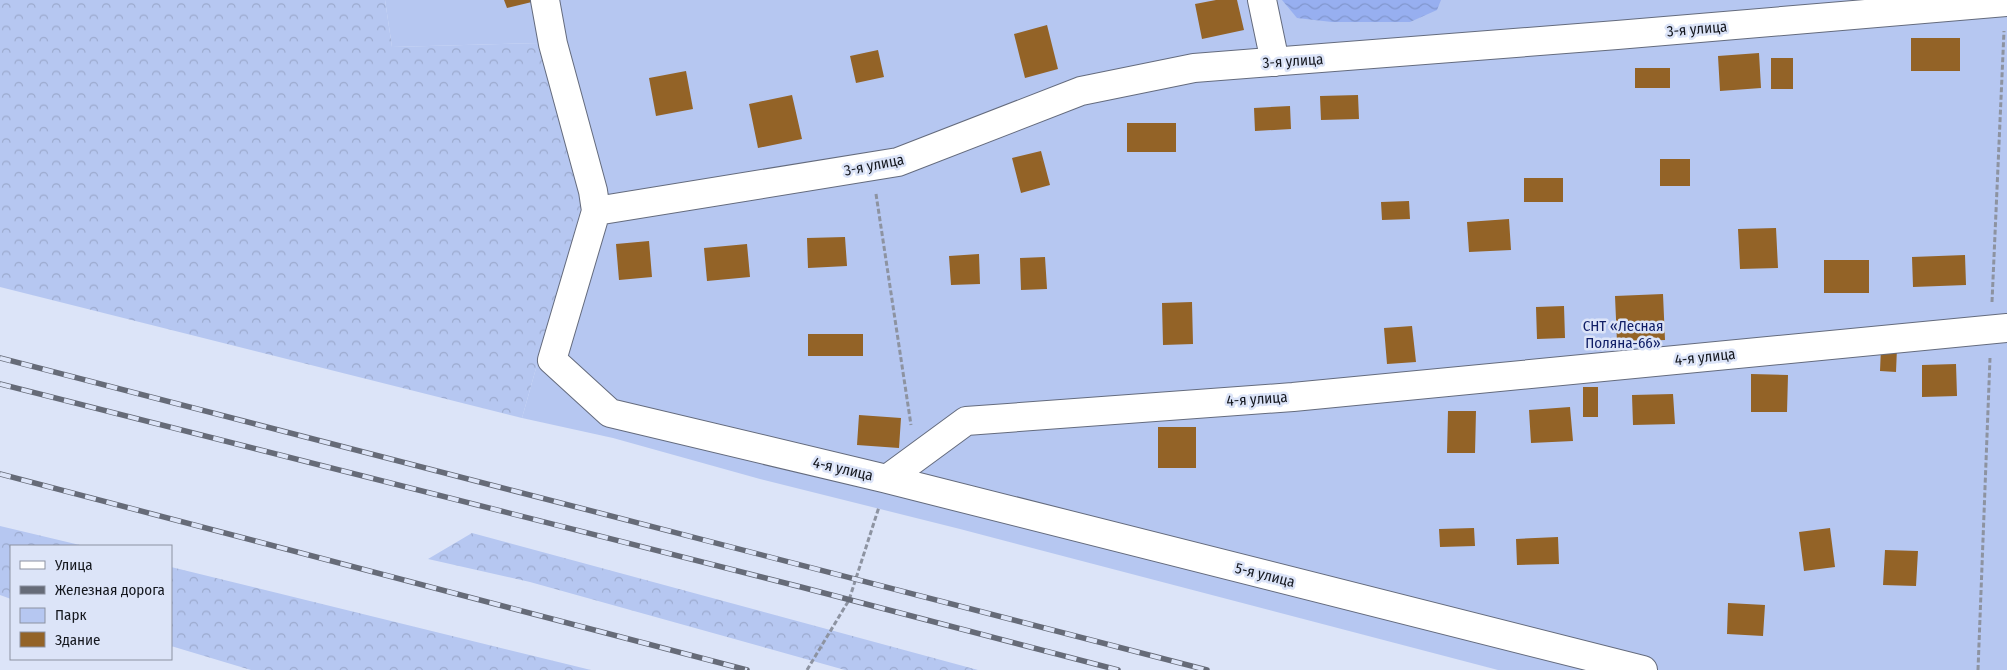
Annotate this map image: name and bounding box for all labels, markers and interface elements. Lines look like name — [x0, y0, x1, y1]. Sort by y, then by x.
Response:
street label: 3-я улица — [1666, 17, 1728, 41]
street label: 3-я улица — [1262, 50, 1324, 72]
street label: 3-я улица — [843, 150, 905, 180]
park label: СНТ «Лесная Поляна-66» — [1583, 317, 1663, 352]
street label: 4-я улица — [1674, 345, 1736, 369]
street label: 4-я улица — [1226, 388, 1288, 410]
street label: 4-я улица — [811, 453, 875, 485]
legend — [10, 545, 172, 660]
text: Улица — [54, 556, 93, 574]
street label: 5-я улица — [1233, 559, 1297, 591]
text: Железная дорога — [55, 581, 165, 599]
text: Парк — [55, 606, 86, 624]
text: Здание — [55, 631, 101, 649]

